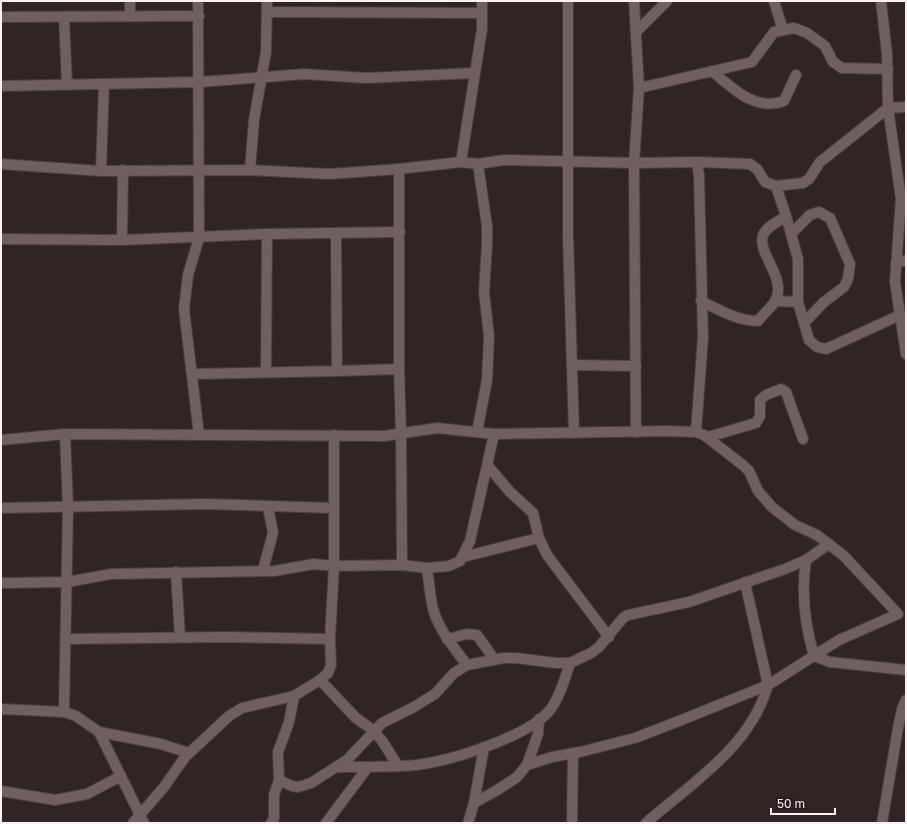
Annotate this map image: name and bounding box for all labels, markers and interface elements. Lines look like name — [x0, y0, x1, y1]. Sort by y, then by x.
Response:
scale bar — [771, 790, 835, 816]
text: 50 m — [777, 796, 805, 811]

